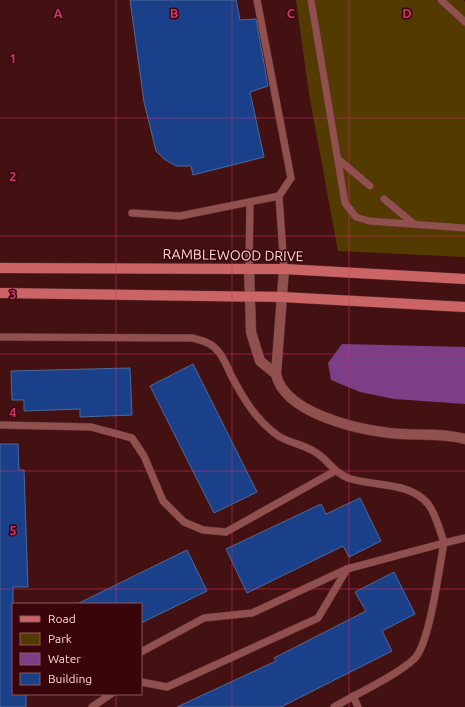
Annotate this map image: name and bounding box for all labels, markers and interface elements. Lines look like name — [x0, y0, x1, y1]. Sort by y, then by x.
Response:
text: A — [53, 6, 63, 20]
text: B — [170, 6, 179, 20]
text: C — [287, 6, 296, 20]
text: D — [402, 6, 412, 20]
text: 1 — [9, 51, 17, 65]
text: 2 — [9, 169, 17, 183]
street label: RAMBLEWOOD DRIVE — [162, 246, 304, 264]
text: 3 — [9, 287, 17, 301]
text: 4 — [9, 405, 17, 419]
text: 5 — [9, 523, 17, 537]
legend — [12, 603, 142, 695]
text: Road — [48, 612, 76, 625]
text: Park — [48, 632, 72, 645]
text: Water — [48, 652, 81, 665]
text: Building — [48, 672, 92, 685]

